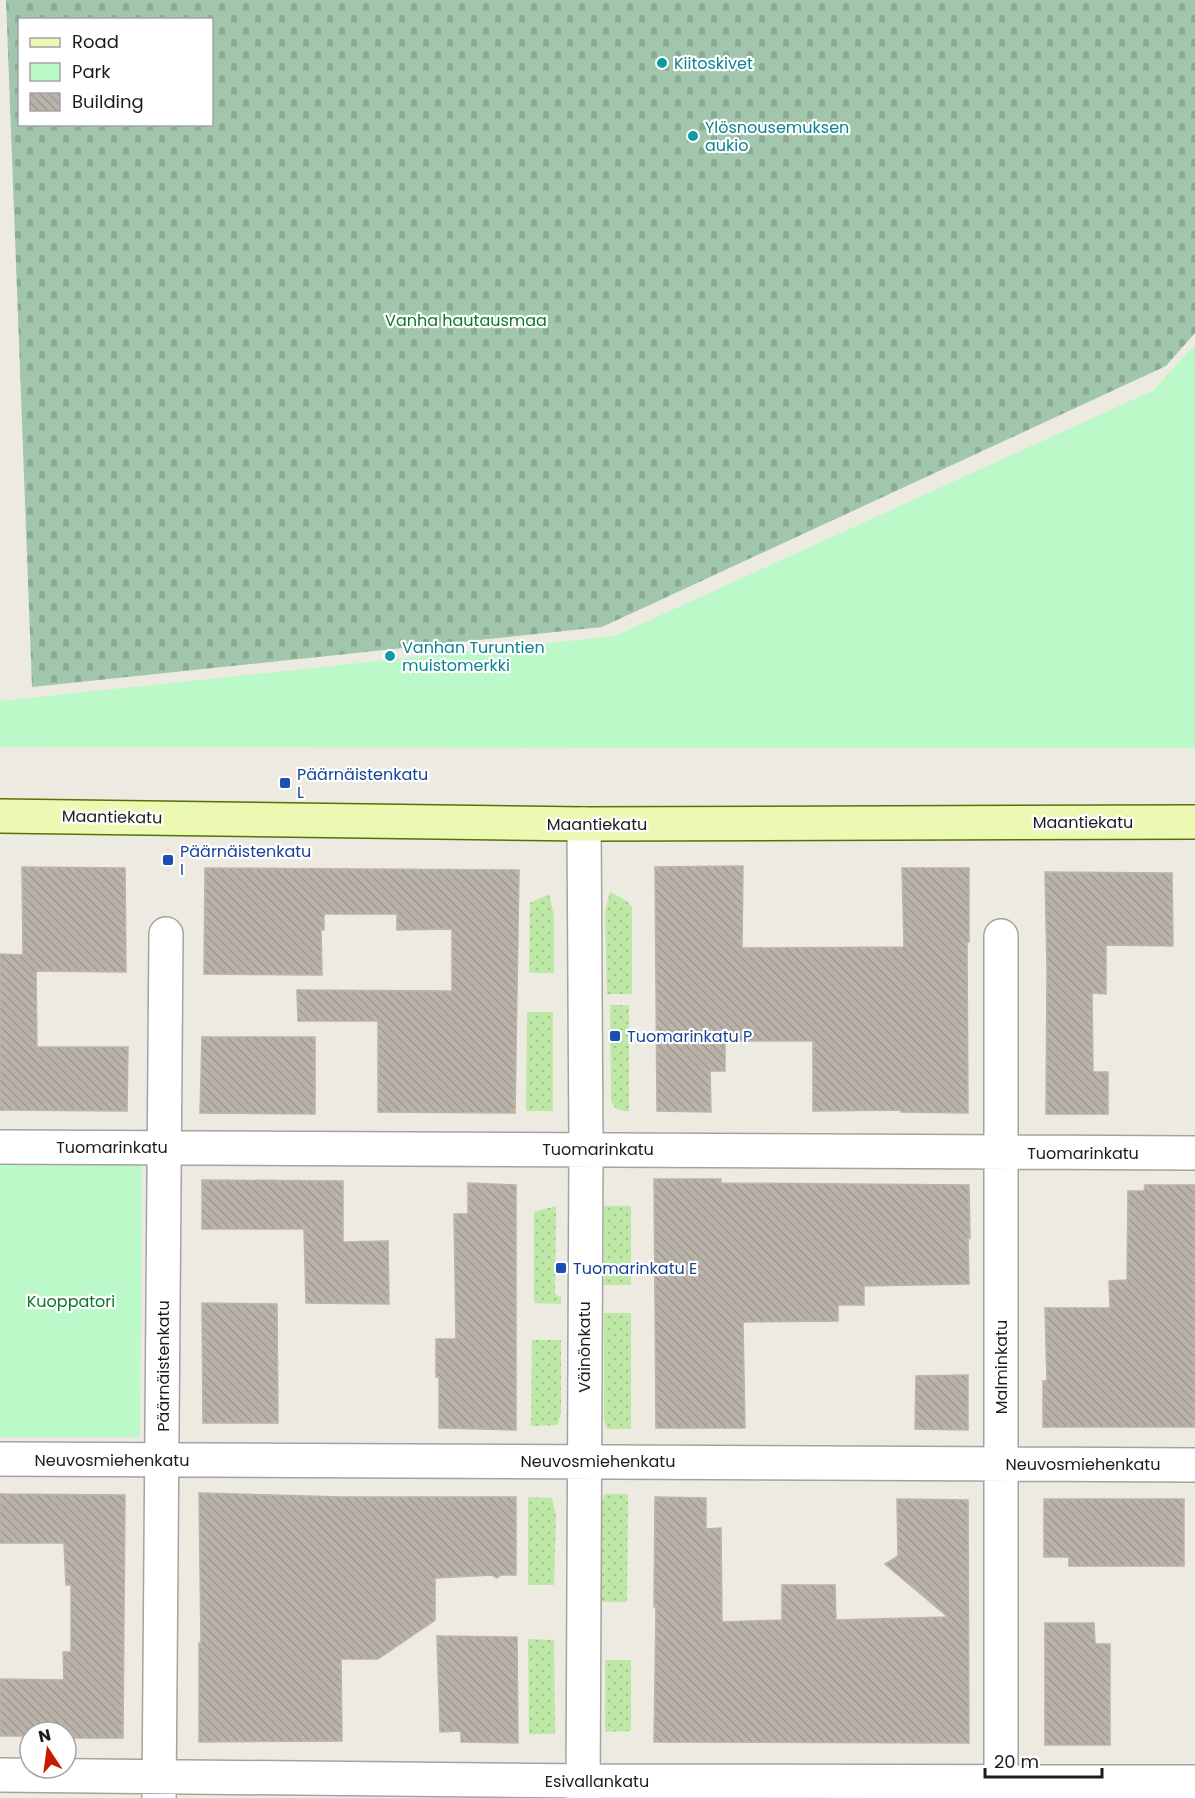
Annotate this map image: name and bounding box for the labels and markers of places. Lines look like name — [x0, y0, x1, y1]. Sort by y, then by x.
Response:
place label: Kiitoskivet — [674, 52, 753, 75]
marker: Kiitoskivet — [655, 56, 669, 70]
place label: Ylösnousemuksen aukio — [705, 116, 849, 157]
marker: Ylösnousemuksen aukio — [686, 129, 700, 143]
place label: Vanhan Turuntien muistomerkki — [402, 636, 545, 677]
marker: Vanhan Turuntien muistomerkki — [383, 649, 397, 663]
place label: Päärnäistenkatu L — [297, 763, 428, 804]
marker: Päärnäistenkatu L — [278, 776, 292, 790]
place label: Päärnäistenkatu I — [180, 840, 311, 881]
marker: Päärnäistenkatu I — [161, 853, 175, 867]
place label: Tuomarinkatu P — [627, 1025, 752, 1048]
marker: Tuomarinkatu P — [608, 1029, 622, 1043]
place label: Tuomarinkatu E — [573, 1257, 697, 1280]
marker: Tuomarinkatu E — [554, 1261, 568, 1275]

